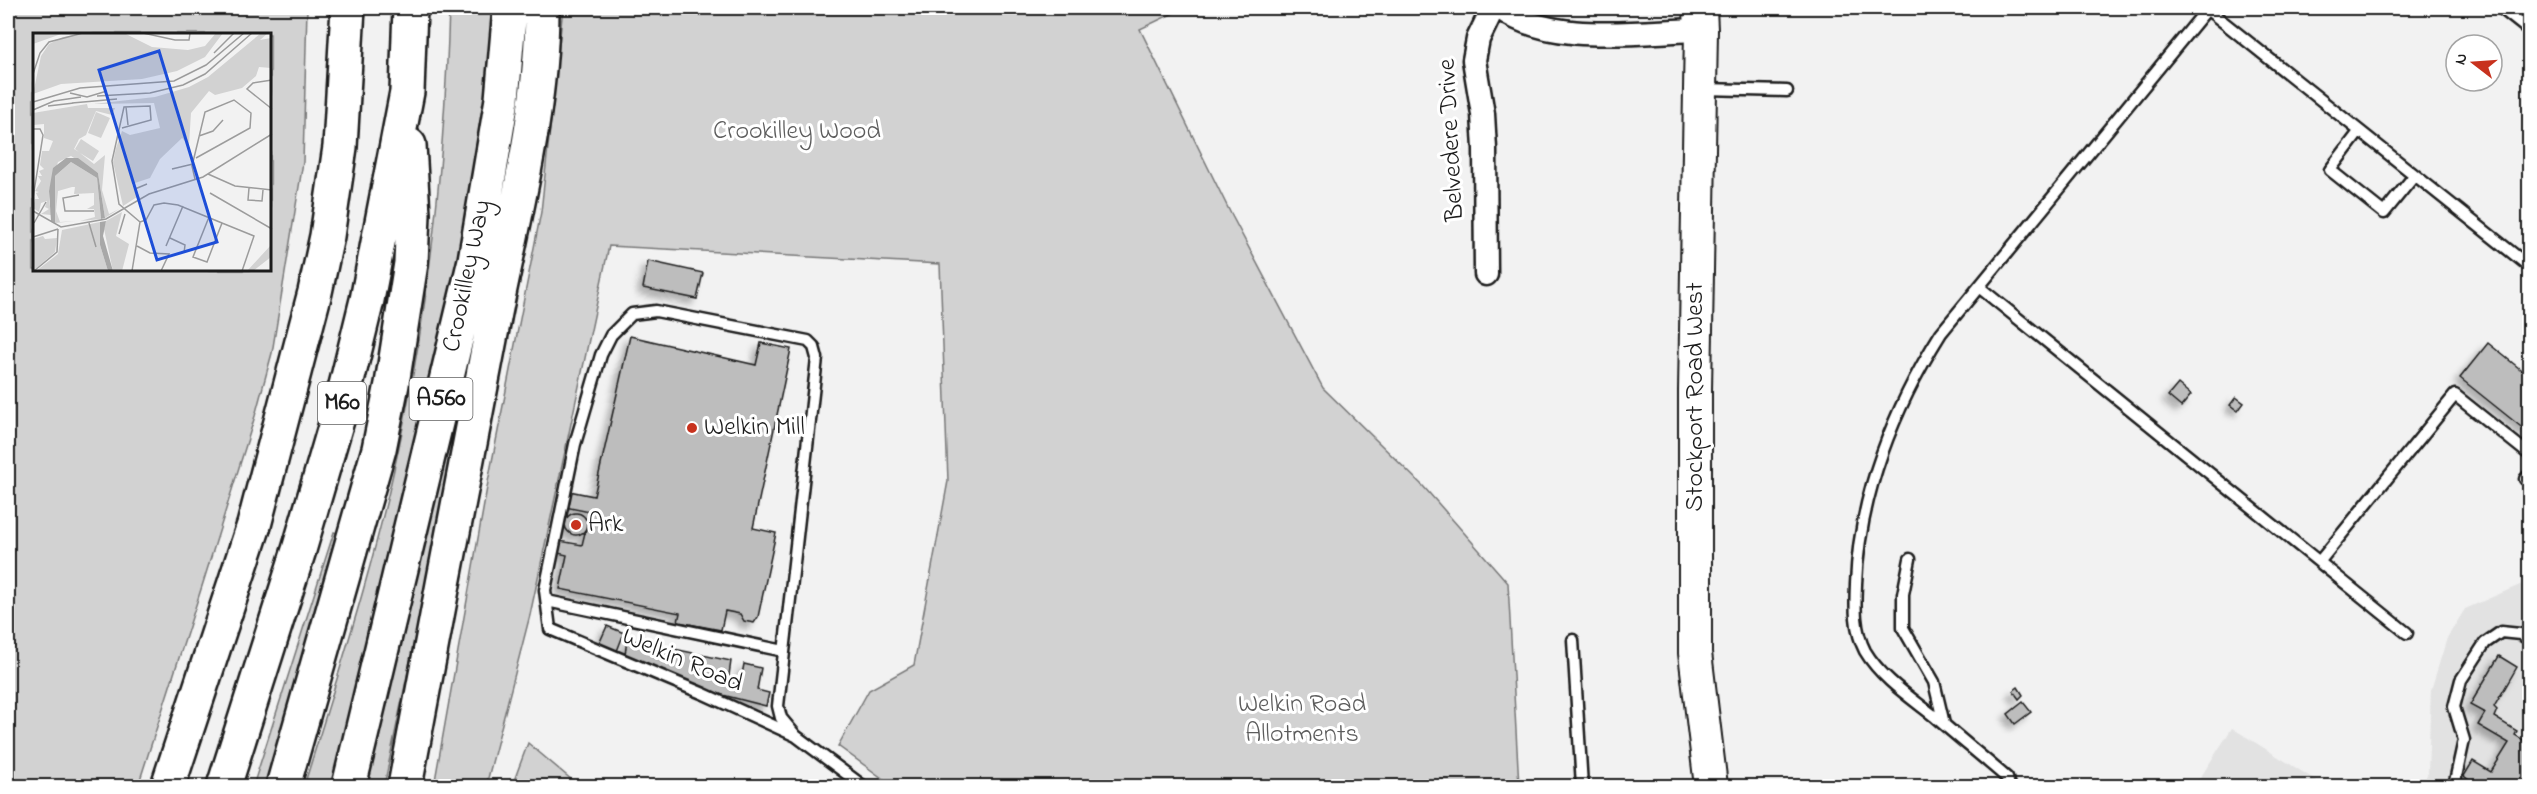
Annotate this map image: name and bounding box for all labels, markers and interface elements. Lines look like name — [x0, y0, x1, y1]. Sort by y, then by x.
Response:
inset map — [33, 33, 272, 272]
north arrow — [2444, 33, 2504, 93]
text: N — [2449, 50, 2475, 68]
street label: Belvedere Drive — [1429, 57, 1475, 223]
park label: Crookilley Wood — [713, 113, 881, 151]
street label: Crookilley Way — [433, 196, 503, 356]
street label: Stockport Road West — [1677, 282, 1715, 512]
road number: A560 — [410, 378, 472, 420]
road number: M60 — [318, 382, 366, 424]
place label: Welkin Mill — [704, 409, 805, 447]
marker: Welkin Mill — [685, 421, 699, 435]
place label: Ark — [588, 506, 624, 544]
marker: Ark — [569, 518, 583, 532]
street label: Welkin Road — [616, 618, 749, 704]
park label: Welkin Road Allotments — [1238, 686, 1366, 754]

